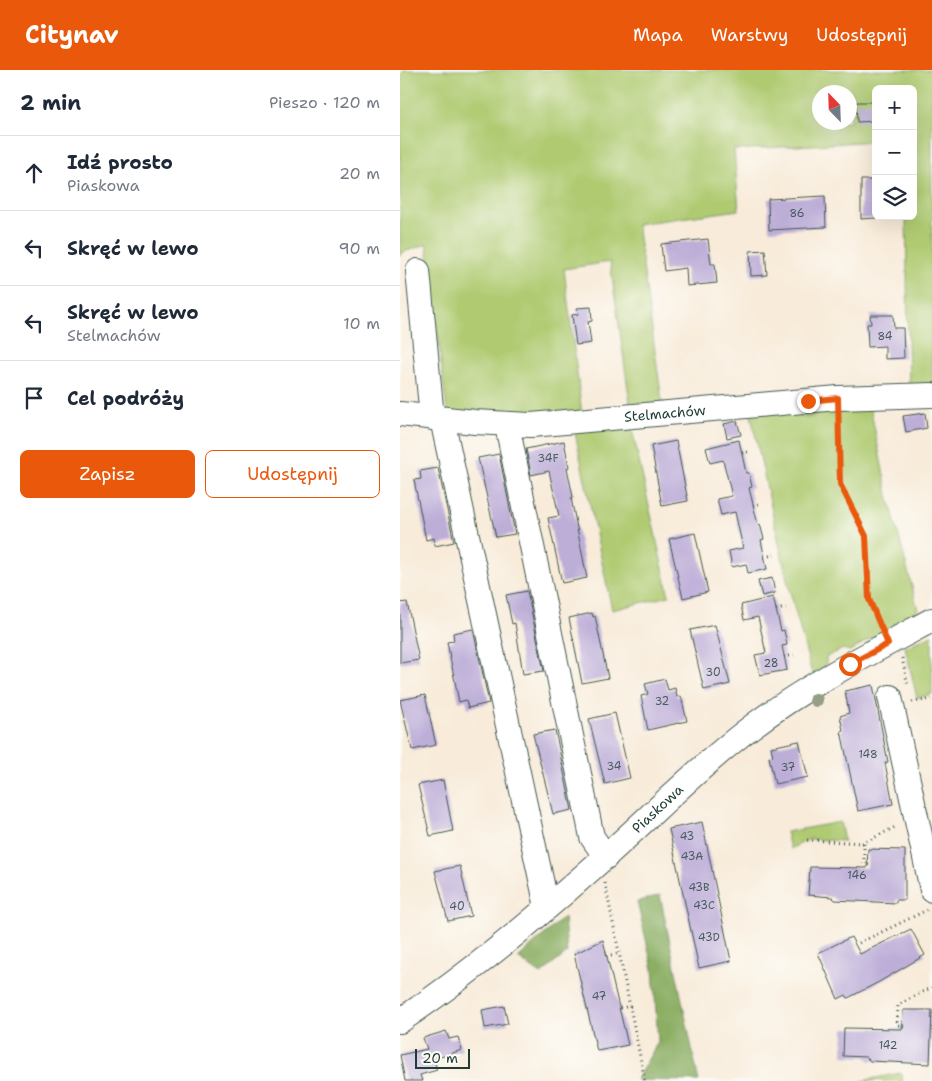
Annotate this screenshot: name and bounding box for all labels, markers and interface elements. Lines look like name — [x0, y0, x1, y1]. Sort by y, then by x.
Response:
text: Citynav — [25, 19, 119, 51]
text: Mapa — [633, 23, 683, 47]
text: Warstwy — [711, 23, 788, 47]
text: Udostępnij — [816, 23, 907, 47]
north arrow — [812, 85, 857, 130]
map controls — [872, 85, 917, 220]
button: + — [872, 85, 917, 130]
text: 2 min — [20, 89, 81, 117]
text: Pieszo · 120 m — [269, 92, 380, 113]
button: − — [872, 130, 917, 175]
text: Idź prosto — [67, 150, 173, 175]
icon: ahead — [20, 159, 48, 187]
text: 20 m — [339, 163, 380, 184]
text: Piaskowa — [67, 175, 140, 196]
button: layers — [872, 175, 917, 220]
house number: 86 — [789, 206, 805, 221]
icon: left — [20, 234, 48, 262]
text: Skręć w lewo — [67, 236, 199, 261]
text: 90 m — [339, 238, 380, 259]
text: Skręć w lewo — [67, 300, 199, 325]
icon: left — [20, 309, 48, 337]
text: 10 m — [343, 313, 380, 334]
text: Stelmachów — [67, 325, 161, 346]
house number: 84 — [878, 329, 893, 344]
icon: arrive — [20, 384, 48, 412]
text: Cel podróży — [67, 386, 184, 411]
route end — [797, 390, 820, 413]
street label: Stelmachów — [623, 401, 707, 426]
button: Zapisz — [20, 450, 195, 498]
button: Udostępnij — [205, 450, 380, 498]
house number: 34F — [537, 451, 559, 466]
route start — [839, 653, 862, 676]
house number: 28 — [763, 656, 779, 671]
house number: 30 — [705, 665, 721, 680]
house number: 32 — [655, 694, 669, 709]
house number: 148 — [858, 747, 878, 762]
house number: 34 — [607, 759, 622, 774]
house number: 37 — [781, 760, 796, 775]
street label: Piaskowa — [628, 780, 687, 837]
house number: 43 — [680, 829, 694, 844]
house number: 43A — [681, 849, 703, 864]
house number: 146 — [847, 868, 867, 883]
house number: 43B — [688, 880, 710, 895]
house number: 43C — [693, 898, 715, 913]
house number: 40 — [449, 899, 465, 914]
house number: 43D — [698, 930, 720, 945]
house number: 47 — [592, 989, 607, 1004]
house number: 142 — [879, 1038, 897, 1053]
scale bar — [415, 1046, 470, 1069]
text: 20 m — [422, 1049, 458, 1067]

